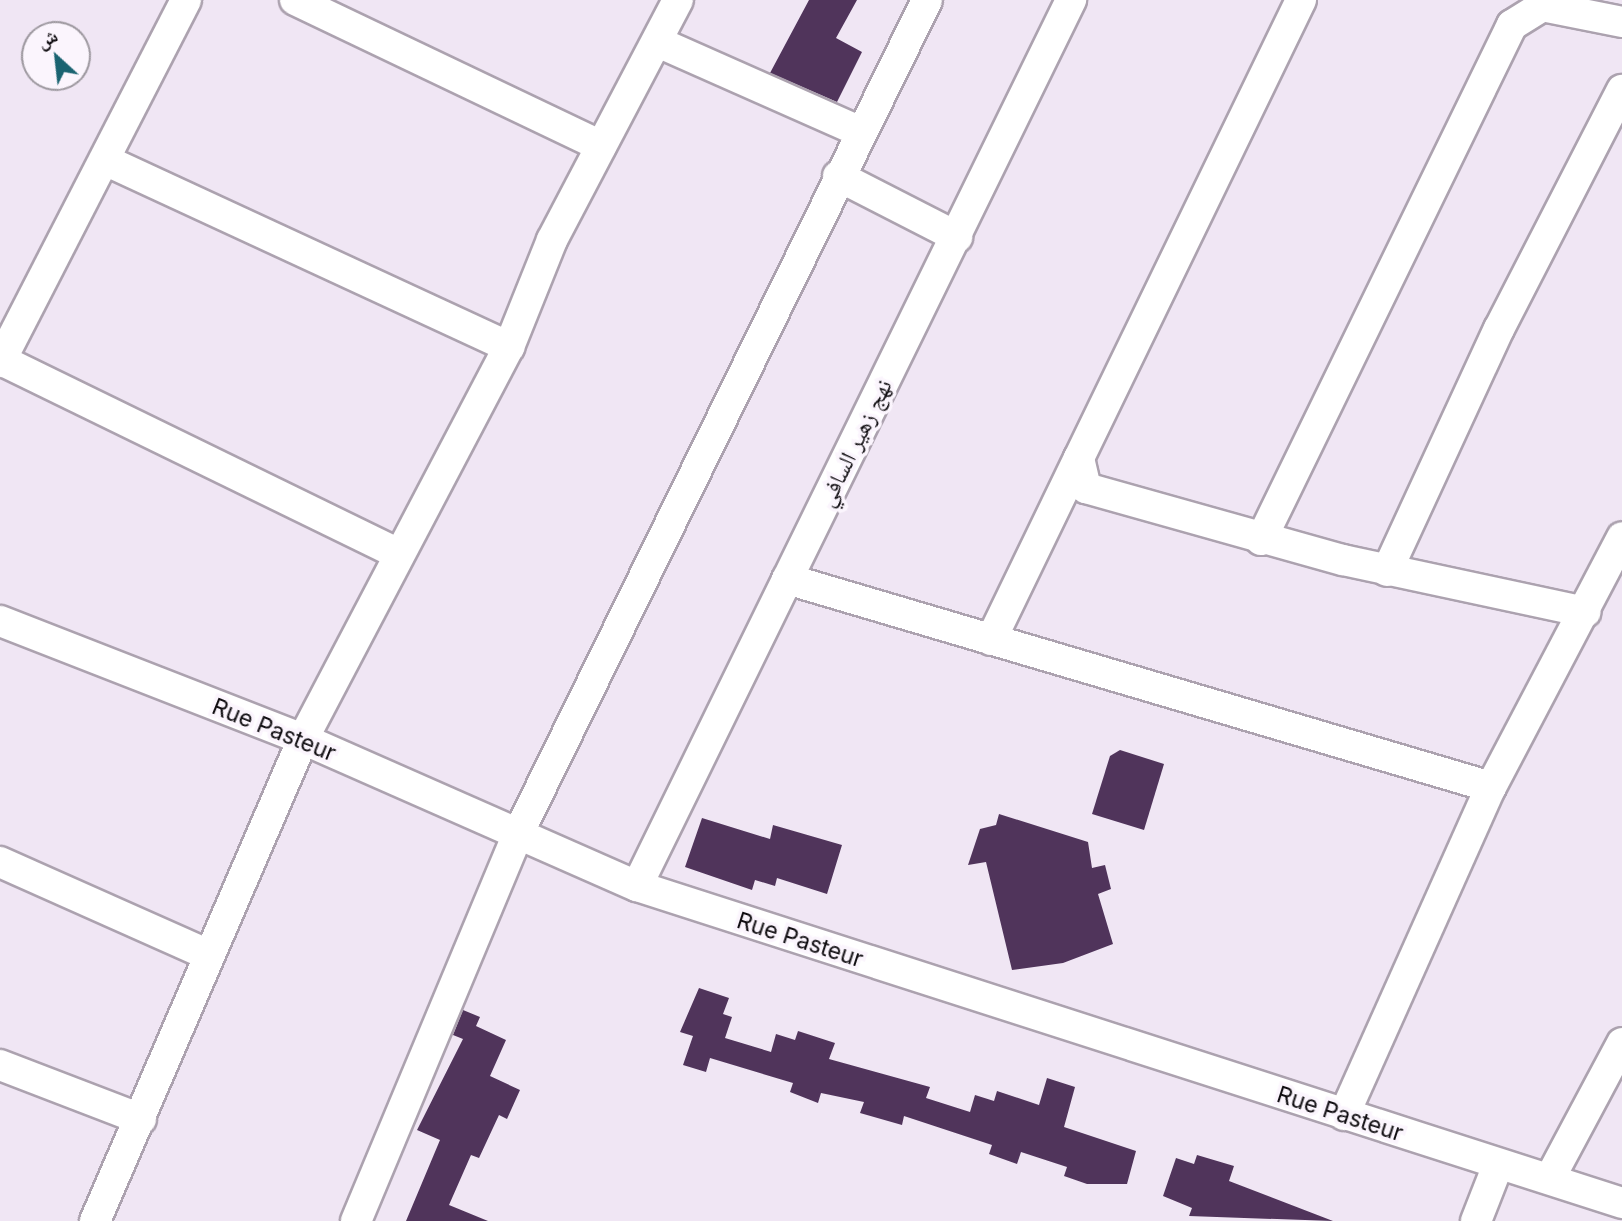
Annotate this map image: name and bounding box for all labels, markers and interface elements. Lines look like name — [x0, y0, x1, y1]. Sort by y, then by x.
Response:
north arrow — [21, 21, 91, 91]
text: ش — [33, 24, 61, 53]
street label: نهج زهير السافي — [812, 375, 898, 511]
street label: Rue Pasteur — [208, 693, 340, 767]
street label: Rue Pasteur — [733, 907, 867, 973]
street label: Rue Pasteur — [1273, 1081, 1407, 1147]

